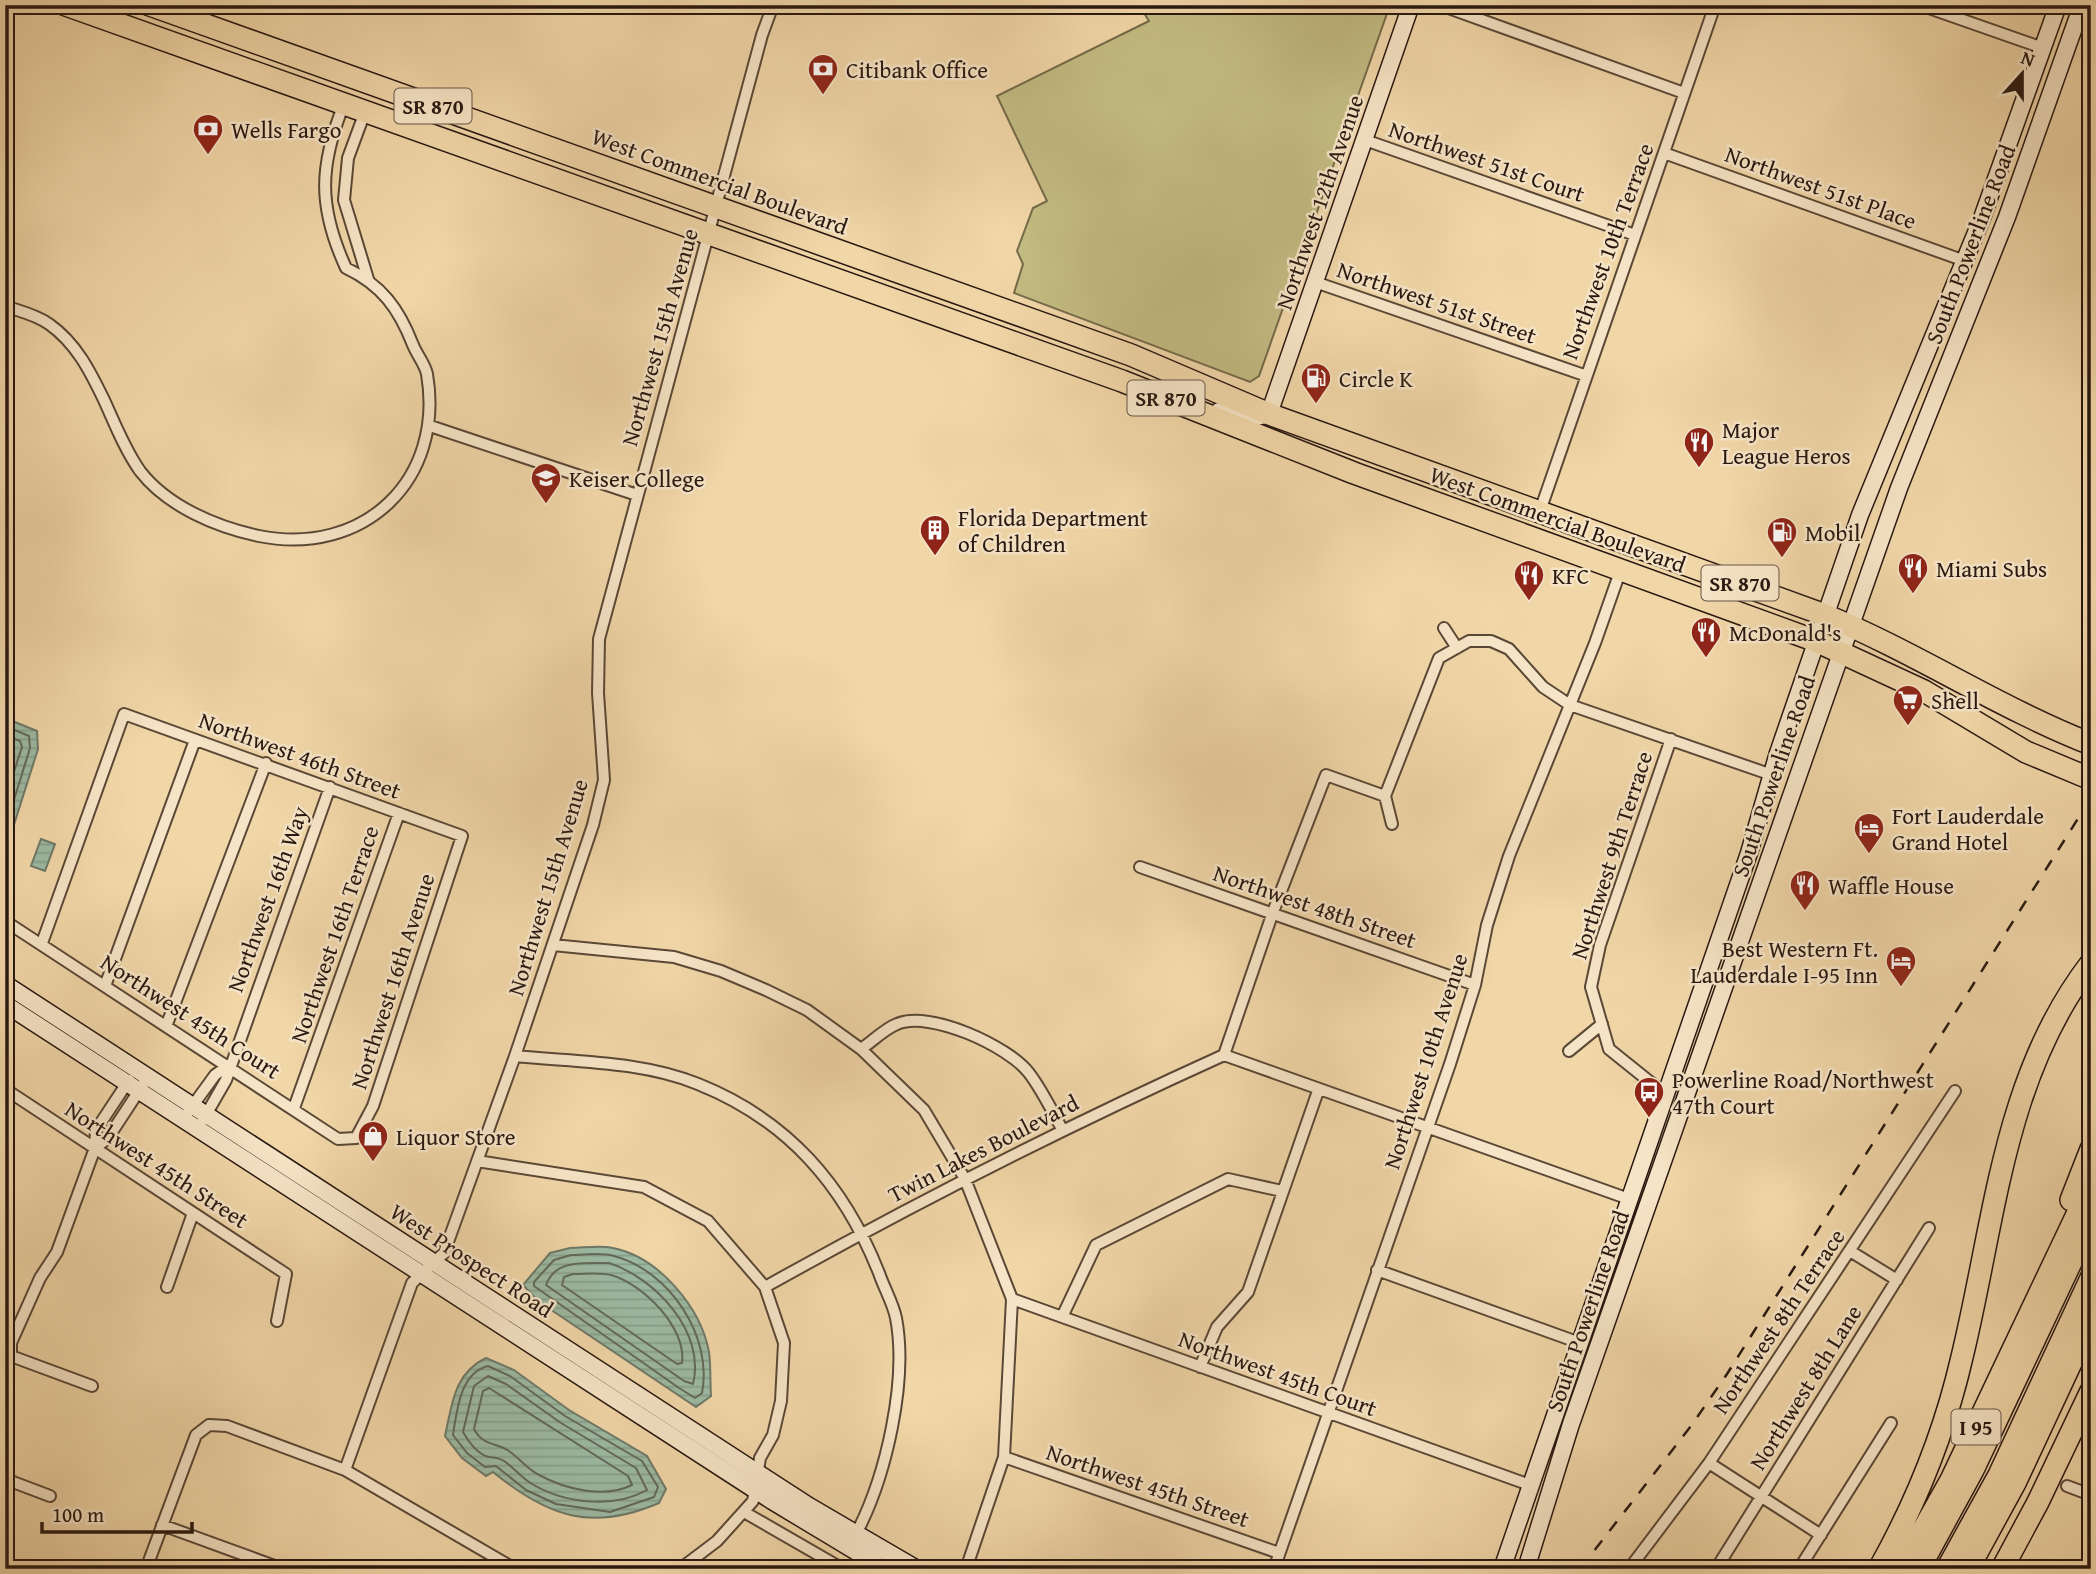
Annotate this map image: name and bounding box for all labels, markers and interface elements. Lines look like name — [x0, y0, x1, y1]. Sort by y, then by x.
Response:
north arrow — [1988, 38, 2058, 108]
text: N — [2017, 43, 2039, 74]
bank icon: Citibank Office — [806, 52, 840, 96]
place label: Citibank Office — [846, 53, 988, 86]
road number: SR 870 — [394, 88, 472, 124]
street label: Northwest 12th Avenue — [1267, 90, 1371, 314]
bank icon: Wells Fargo — [191, 112, 225, 156]
street label: Northwest 51st Court — [1385, 112, 1589, 210]
place label: Wells Fargo — [231, 113, 341, 146]
street label: West Commercial Boulevard — [587, 119, 853, 243]
street label: Northwest 51st Place — [1721, 137, 1921, 237]
street label: Northwest 10th Terrace — [1553, 138, 1661, 364]
street label: South Powerline Road — [1917, 139, 2024, 349]
street label: Northwest 15th Avenue — [612, 224, 706, 450]
street label: Northwest 51st Street — [1333, 252, 1541, 352]
fuel station icon: Circle K — [1299, 361, 1333, 405]
place label: Circle K — [1339, 362, 1413, 395]
road number: SR 870 — [1128, 380, 1204, 416]
place label: Major League Heros — [1722, 413, 1851, 472]
restaurant icon: Major League Heros — [1682, 425, 1716, 469]
street label: West Commercial Boulevard — [1425, 457, 1691, 581]
school or university icon: Keiser College — [529, 461, 563, 505]
place label: Keiser College — [569, 462, 705, 495]
place label: Florida Department of Children — [958, 501, 1148, 560]
building icon: Florida Department of Children — [918, 513, 952, 557]
fuel station icon: Mobil — [1765, 515, 1799, 559]
place label: Mobil — [1805, 516, 1860, 549]
restaurant icon: Miami Subs — [1896, 551, 1930, 595]
place label: Miami Subs — [1936, 552, 2047, 585]
restaurant icon: KFC — [1512, 558, 1546, 602]
place label: KFC — [1552, 559, 1589, 592]
road number: SR 870 — [1702, 566, 1778, 600]
restaurant icon: McDonald's — [1689, 615, 1723, 659]
place label: McDonald's — [1729, 616, 1841, 649]
street label: South Powerline Road — [1723, 670, 1823, 881]
supermarket icon: Shell — [1891, 683, 1925, 727]
place label: Shell — [1931, 684, 1979, 717]
street label: Northwest 46th Street — [194, 703, 406, 807]
street label: Northwest 9th Terrace — [1562, 747, 1660, 963]
street label: Northwest 15th Avenue — [498, 775, 596, 999]
place label: Fort Lauderdale Grand Hotel — [1892, 799, 2044, 858]
street label: Northwest 16th Way — [218, 801, 316, 996]
hotel icon: Fort Lauderdale Grand Hotel — [1852, 811, 1886, 855]
street label: Northwest 16th Terrace — [281, 821, 387, 1047]
street label: Northwest 48th Street — [1209, 856, 1421, 956]
restaurant icon: Waffle House — [1788, 868, 1822, 912]
street label: Northwest 16th Avenue — [342, 869, 442, 1093]
place label: Waffle House — [1828, 869, 1954, 902]
place label: Best Western Ft. Lauderdale I-95 Inn — [1691, 932, 1878, 991]
hotel icon: Best Western Ft. Lauderdale I-95 Inn — [1884, 944, 1918, 988]
street label: Northwest 45th Court — [94, 945, 288, 1087]
street label: Northwest 10th Avenue — [1375, 949, 1475, 1173]
place label: Powerline Road/Northwest 47th Court — [1672, 1063, 1934, 1122]
bus stop icon: Powerline Road/Northwest 47th Court — [1632, 1075, 1666, 1119]
street label: Twin Lakes Boulevard — [882, 1085, 1085, 1210]
street label: Northwest 45th Street — [59, 1092, 255, 1236]
shop icon: Liquor Store — [356, 1119, 390, 1163]
place label: Liquor Store — [396, 1120, 516, 1153]
street label: West Prospect Road — [384, 1195, 561, 1326]
street label: South Powerline Road — [1537, 1205, 1637, 1416]
street label: Northwest 8th Terrace — [1704, 1222, 1852, 1420]
street label: Northwest 8th Lane — [1741, 1298, 1869, 1476]
street label: Northwest 45th Court — [1174, 1322, 1382, 1424]
road number: I 95 — [1952, 1410, 2000, 1444]
street label: Northwest 45th Street — [1042, 1435, 1254, 1535]
scale bar — [42, 1490, 192, 1534]
text: 100 m — [52, 1499, 104, 1530]

